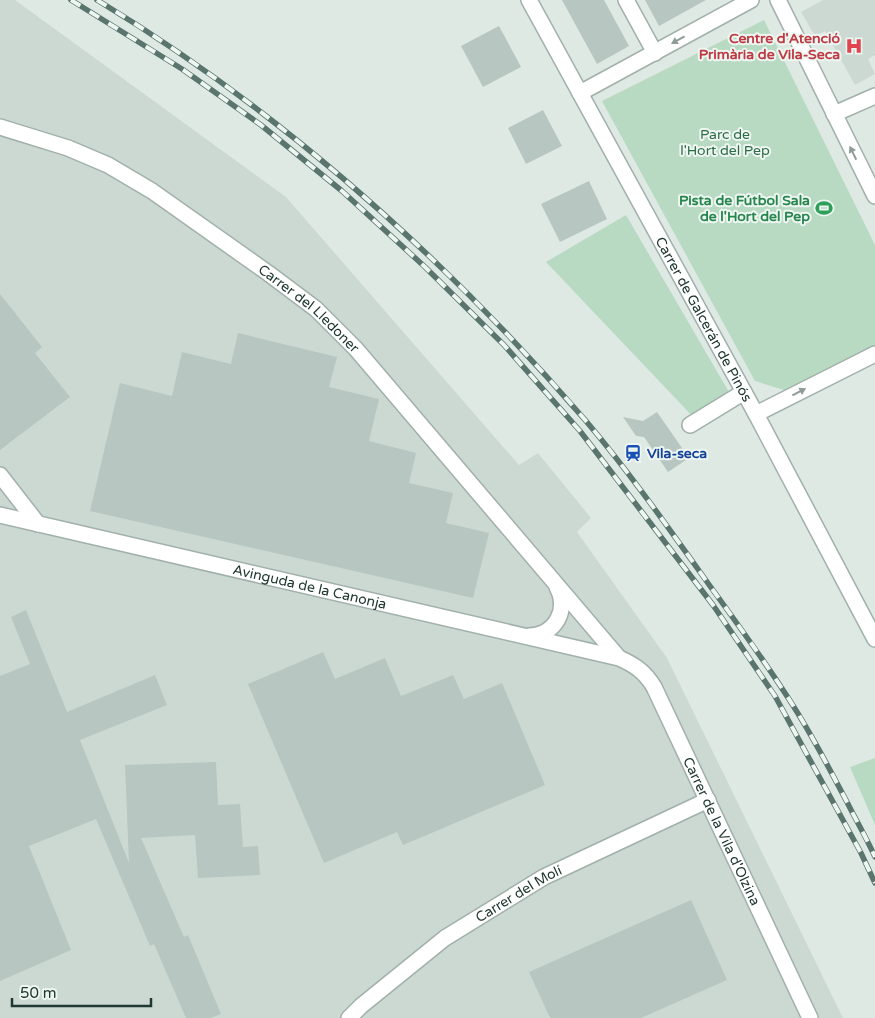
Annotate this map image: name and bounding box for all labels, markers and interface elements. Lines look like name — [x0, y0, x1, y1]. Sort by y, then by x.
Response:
place label: Centre d'Atenció Primària de Vila-Seca — [699, 30, 840, 63]
one-way arrow — [670, 36, 685, 44]
hospital icon: Centre d'Atenció Primària de Vila-Seca — [844, 36, 864, 56]
park label: Parc de l'Hort del Pep — [680, 126, 770, 159]
one-way arrow — [849, 146, 857, 160]
place label: Pista de Fútbol Sala de l'Hort del Pep — [679, 192, 810, 225]
sports icon: Pista de Fútbol Sala de l'Hort del Pep — [814, 198, 834, 218]
street label: Carrer de Galcerán de Pinós — [652, 234, 756, 405]
street label: Carrer del Lledoner — [255, 261, 363, 357]
one-way arrow — [792, 388, 806, 396]
station icon: Vila-seca — [623, 443, 643, 463]
place label: Vila-seca — [647, 445, 707, 462]
street label: Avinguda de la Canonja — [231, 561, 388, 613]
street label: Carrer de la Vila d'Olzina — [679, 754, 764, 908]
street label: Carrer del Molí — [472, 862, 565, 926]
scale bar — [12, 976, 151, 1008]
text: 50 m — [20, 984, 57, 1002]

